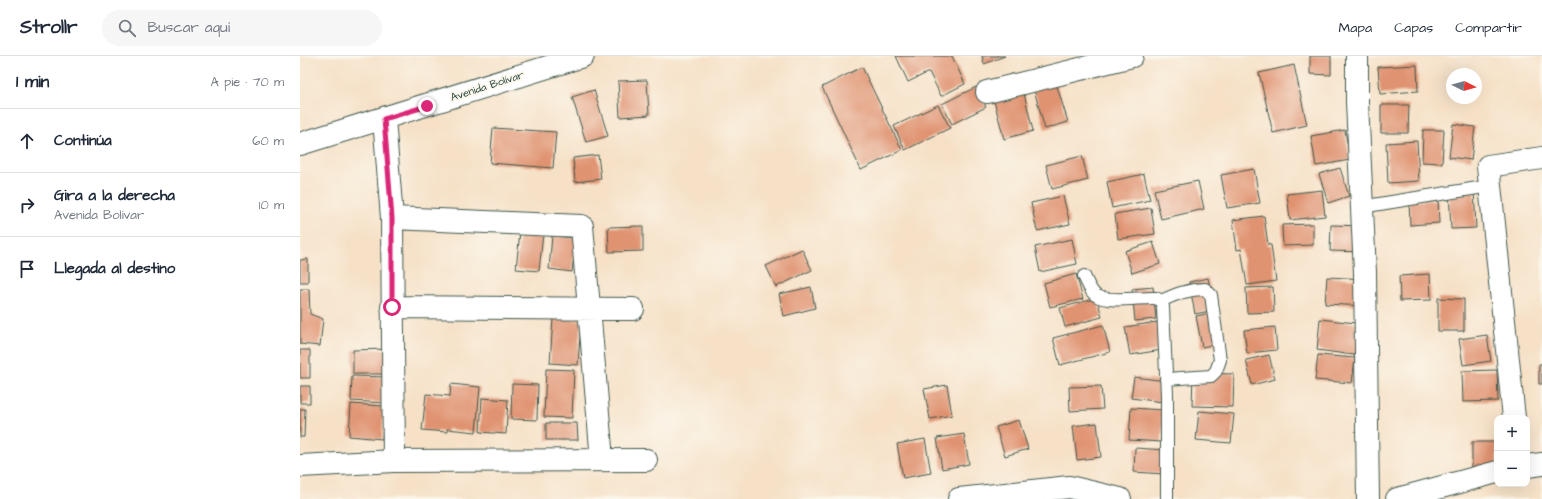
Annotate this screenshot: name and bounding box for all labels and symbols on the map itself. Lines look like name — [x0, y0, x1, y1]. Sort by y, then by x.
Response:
street label: Avenida Bolívar — [448, 67, 526, 105]
north arrow — [1446, 68, 1482, 104]
route end — [418, 97, 436, 115]
route start — [383, 298, 401, 316]

